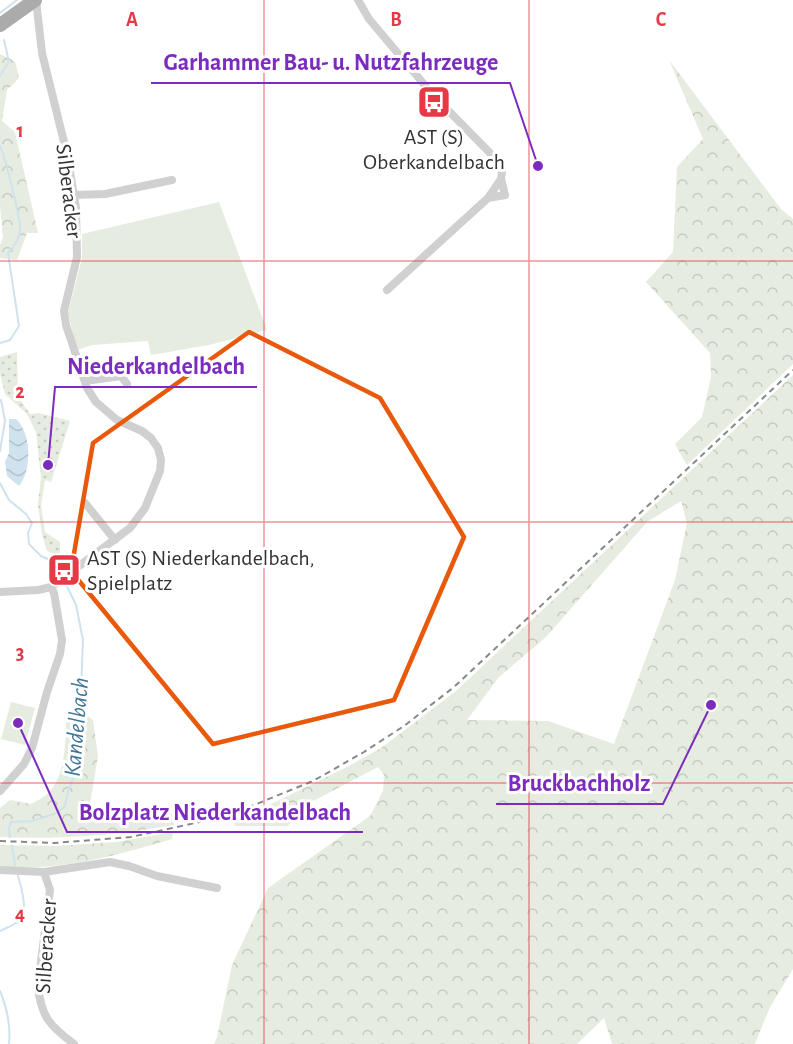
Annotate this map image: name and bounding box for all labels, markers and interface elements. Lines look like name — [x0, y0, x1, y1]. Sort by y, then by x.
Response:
text: A — [126, 10, 138, 30]
text: B — [390, 10, 402, 30]
text: C — [656, 10, 667, 30]
callout: Garhammer Bau- u. Nutzfahrzeuge — [151, 41, 510, 83]
text: Garhammer Bau- u. Nutzfahrzeuge — [164, 51, 498, 75]
bus stop icon: AST (S) Oberkandelbach — [416, 84, 452, 120]
text: 1 — [16, 121, 24, 141]
place label: AST (S) Oberkandelbach — [363, 126, 505, 173]
street label: Silberacker — [52, 143, 86, 240]
callout: Niederkandelbach — [55, 345, 257, 387]
text: Niederkandelbach — [67, 355, 245, 379]
text: 2 — [15, 382, 25, 402]
place label: AST (S) Niederkandelbach, Spielplatz — [87, 547, 315, 594]
bus stop icon: AST (S) Niederkandelbach, Spielplatz — [46, 552, 82, 588]
text: 3 — [16, 643, 24, 663]
water label: Kandelbach — [61, 676, 93, 778]
callout: Bruckbachholz — [496, 762, 663, 804]
text: Bruckbachholz — [508, 772, 650, 796]
callout: Bolzplatz Niederkandelbach — [67, 790, 363, 832]
text: Bolzplatz Niederkandelbach — [79, 801, 351, 825]
street label: Silberacker — [32, 898, 60, 994]
text: 4 — [15, 904, 25, 924]

